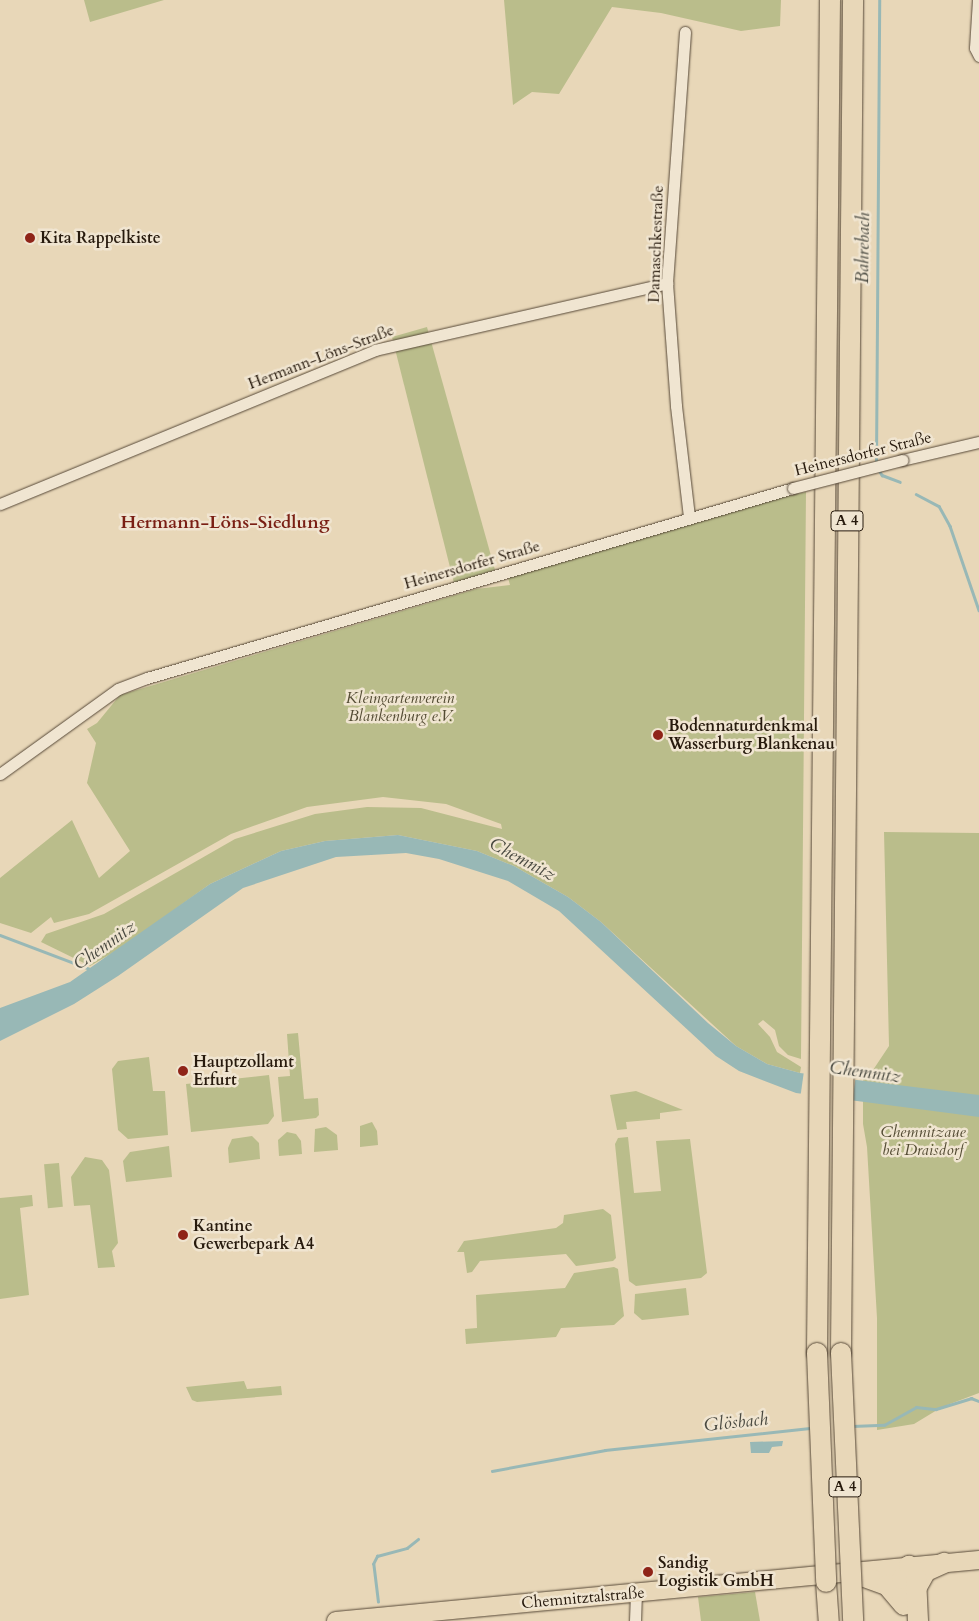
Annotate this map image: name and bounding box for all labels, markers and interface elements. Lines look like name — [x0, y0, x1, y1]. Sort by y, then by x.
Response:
street label: Damaschkestraße — [644, 185, 668, 303]
water label: Bahrebach — [853, 212, 875, 284]
place label: Kita Rappelkiste — [40, 228, 161, 248]
marker: Kita Rappelkiste — [24, 232, 36, 244]
street label: Hermann-Löns-Straße — [245, 320, 397, 394]
street label: Heinersdorfer Straße — [792, 428, 934, 480]
road number: A 4 — [830, 508, 864, 534]
district label: Hermann-Löns-Siedlung — [121, 512, 329, 534]
street label: Heinersdorfer Straße — [402, 536, 542, 594]
park label: Kleingartenverein Blankenburg e.V. — [346, 688, 454, 726]
place label: Bodennaturdenkmal Wasserburg Blankenau — [668, 716, 835, 754]
marker: Bodennaturdenkmal Wasserburg Blankenau — [652, 729, 664, 741]
water label: Chemnitz — [485, 834, 559, 886]
water label: Chemnitz — [70, 917, 140, 975]
place label: Hauptzollamt Erfurt — [193, 1052, 294, 1090]
water label: Chemnitz — [828, 1057, 902, 1089]
marker: Hauptzollamt Erfurt — [177, 1065, 189, 1077]
park label: Chemnitzaue bei Draisdorf — [880, 1122, 966, 1160]
place label: Kantine Gewerbepark A4 — [193, 1216, 314, 1254]
marker: Kantine Gewerbepark A4 — [177, 1229, 189, 1241]
water label: Glösbach — [703, 1409, 769, 1437]
road number: A 4 — [828, 1474, 862, 1500]
place label: Sandig Logistik GmbH — [658, 1553, 774, 1591]
marker: Sandig Logistik GmbH — [642, 1566, 654, 1578]
street label: Chemnitztalstraße — [521, 1583, 645, 1613]

